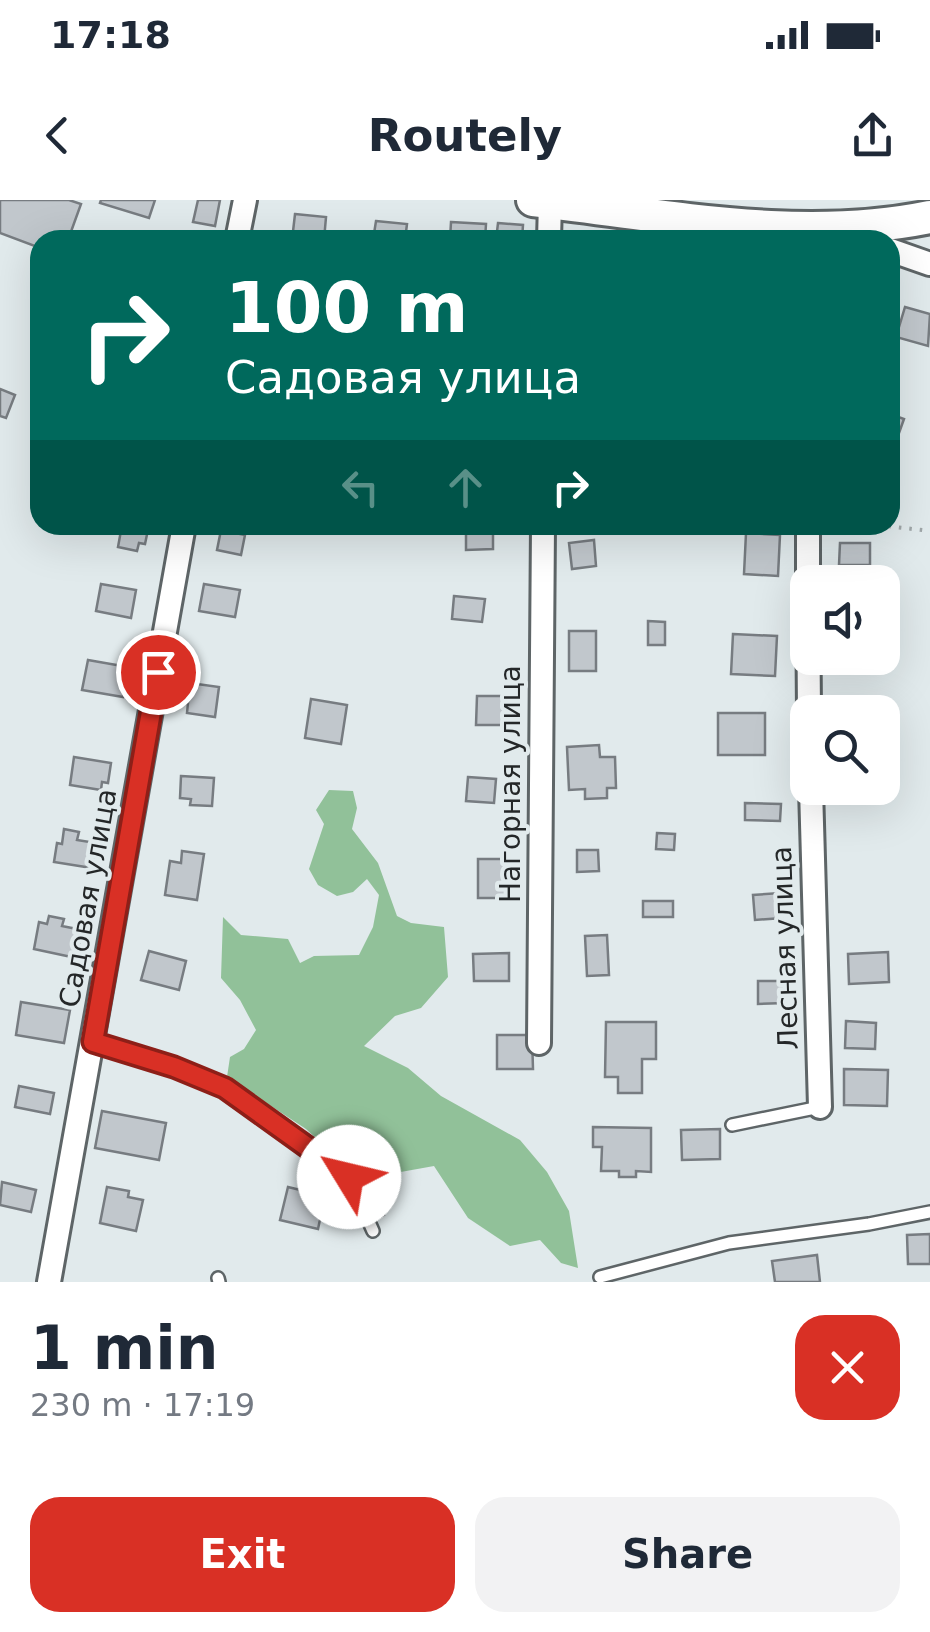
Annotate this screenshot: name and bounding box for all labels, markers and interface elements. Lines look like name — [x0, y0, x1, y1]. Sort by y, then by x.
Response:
text: 17:18 — [50, 13, 171, 57]
icon: back — [30, 108, 85, 163]
icon: share — [845, 108, 900, 163]
text: Routely — [368, 109, 562, 162]
text: 100 m — [225, 267, 468, 349]
icon: right — [60, 270, 190, 400]
text: Садовая улица — [225, 351, 581, 404]
icon: left — [333, 460, 388, 515]
icon: ahead — [438, 460, 493, 515]
icon: right — [543, 460, 598, 515]
map controls — [790, 565, 900, 805]
button: sound — [790, 565, 900, 675]
pin — [116, 630, 201, 715]
icon: arrive — [131, 645, 186, 700]
street label: Нагорная улица — [494, 665, 527, 903]
button: search — [790, 695, 900, 805]
street label: Садовая улица — [53, 786, 123, 1010]
street label: Лесная улица — [765, 846, 805, 1050]
position arrow — [297, 1125, 401, 1229]
text: 1 min — [30, 1313, 218, 1383]
button: close — [795, 1315, 900, 1420]
text: 230 m · 17:19 — [30, 1386, 255, 1424]
button: Exit — [30, 1497, 455, 1612]
button: Share — [475, 1497, 900, 1612]

